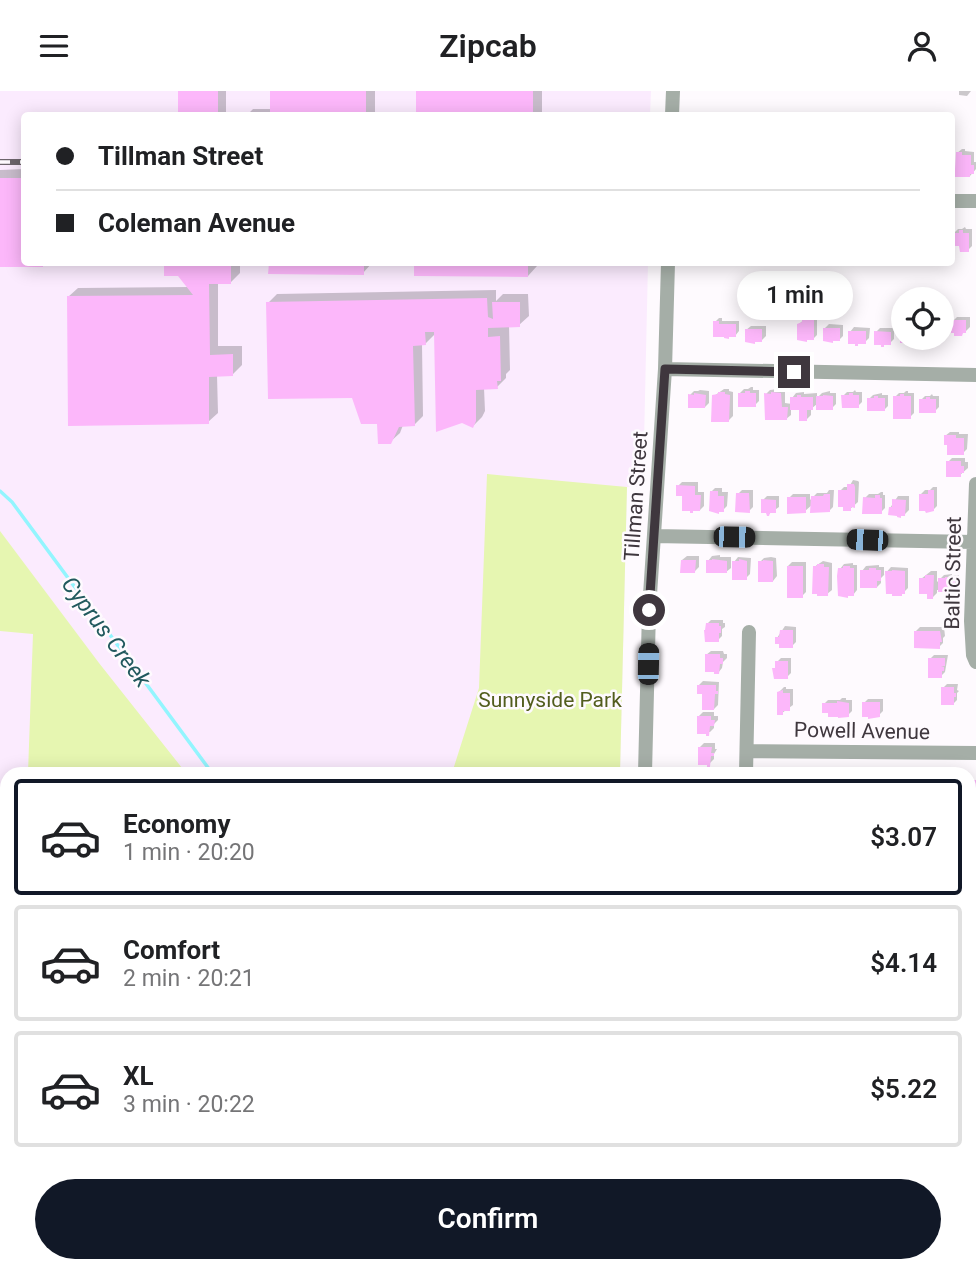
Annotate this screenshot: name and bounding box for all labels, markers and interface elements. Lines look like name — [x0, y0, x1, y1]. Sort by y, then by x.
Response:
icon: menu — [35, 27, 73, 65]
text: Zipcab — [439, 27, 537, 65]
icon: person — [903, 27, 941, 65]
text: Tillman Street — [98, 141, 263, 171]
text: Coleman Avenue — [98, 208, 295, 238]
callout: 1 min — [736, 271, 852, 320]
text: 1 min — [766, 282, 824, 309]
map controls — [891, 287, 954, 350]
button: locate — [891, 287, 954, 350]
route end — [778, 356, 810, 388]
street label: Tillman Street — [619, 430, 653, 562]
street label: Baltic Street — [940, 516, 966, 630]
car — [713, 526, 756, 548]
car — [846, 529, 889, 551]
water label: Cyprus Creek — [56, 571, 157, 693]
route start — [633, 594, 665, 626]
car — [638, 643, 659, 685]
park label: Sunnyside Park — [478, 688, 622, 712]
street label: Powell Avenue — [794, 718, 930, 744]
icon: car — [39, 806, 102, 869]
text: Economy — [123, 809, 230, 839]
text: $3.07 — [870, 822, 937, 852]
text: 1 min · 20:20 — [123, 839, 255, 866]
icon: car — [39, 932, 102, 995]
text: Comfort — [123, 935, 220, 965]
text: $4.14 — [870, 948, 937, 978]
text: 2 min · 20:21 — [123, 965, 255, 992]
icon: car — [39, 1058, 102, 1121]
text: XL — [123, 1061, 154, 1091]
text: $5.22 — [870, 1074, 937, 1104]
text: 3 min · 20:22 — [123, 1091, 255, 1118]
button: Confirm — [35, 1179, 941, 1259]

